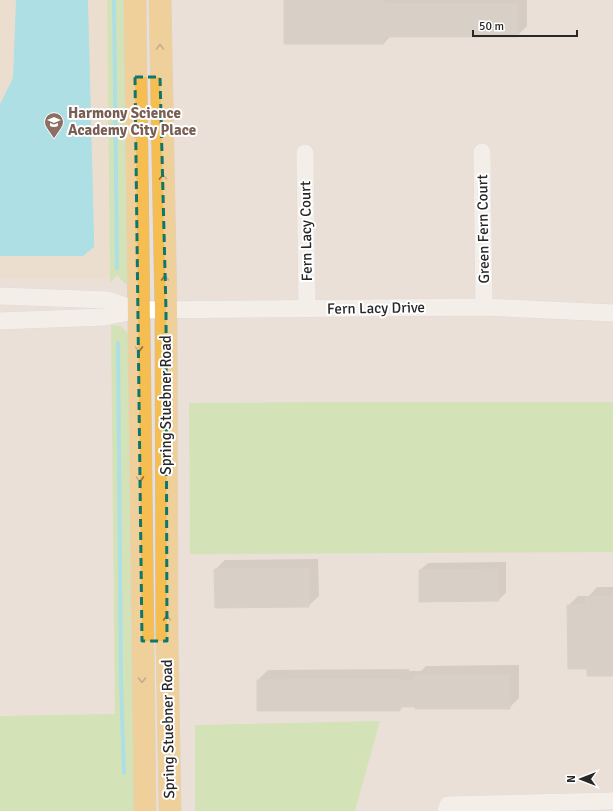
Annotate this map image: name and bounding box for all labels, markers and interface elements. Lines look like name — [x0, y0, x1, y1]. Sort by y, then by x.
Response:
scale bar — [473, 12, 577, 38]
text: 50 m — [479, 19, 504, 34]
one-way arrow — [156, 44, 164, 50]
place label: Harmony Science Academy City Place — [68, 104, 196, 139]
school or university icon: Harmony Science Academy City Place — [43, 111, 65, 139]
one-way arrow — [158, 174, 167, 180]
street label: Green Fern Court — [473, 174, 493, 284]
street label: Fern Lacy Court — [296, 181, 316, 281]
one-way arrow — [161, 275, 169, 281]
street label: Fern Lacy Drive — [327, 298, 425, 318]
street label: Spring Stuebner Road — [157, 335, 175, 475]
one-way arrow — [135, 346, 143, 352]
one-way arrow — [136, 476, 144, 482]
one-way arrow — [163, 615, 171, 621]
street label: Spring Stuebner Road — [158, 659, 178, 799]
one-way arrow — [138, 677, 146, 683]
north arrow — [561, 759, 601, 799]
text: N — [565, 775, 578, 783]

